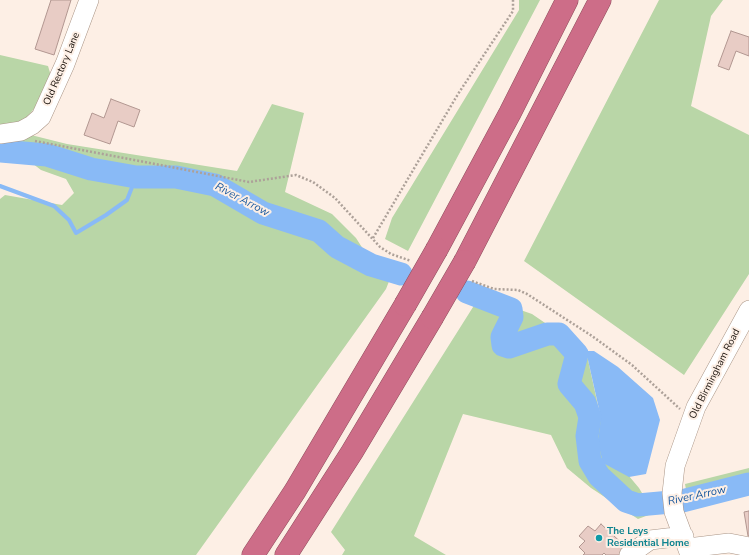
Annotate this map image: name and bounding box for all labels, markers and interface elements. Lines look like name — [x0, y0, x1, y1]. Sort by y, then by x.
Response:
street label: Old Rectory Lane — [41, 31, 83, 107]
water label: River Arrow — [213, 180, 271, 220]
street label: Old Birmingham Road — [687, 327, 743, 421]
water label: River Arrow — [667, 483, 727, 509]
place label: The Leys Residential Home — [607, 526, 689, 550]
marker: The Leys Residential Home — [594, 533, 604, 543]

